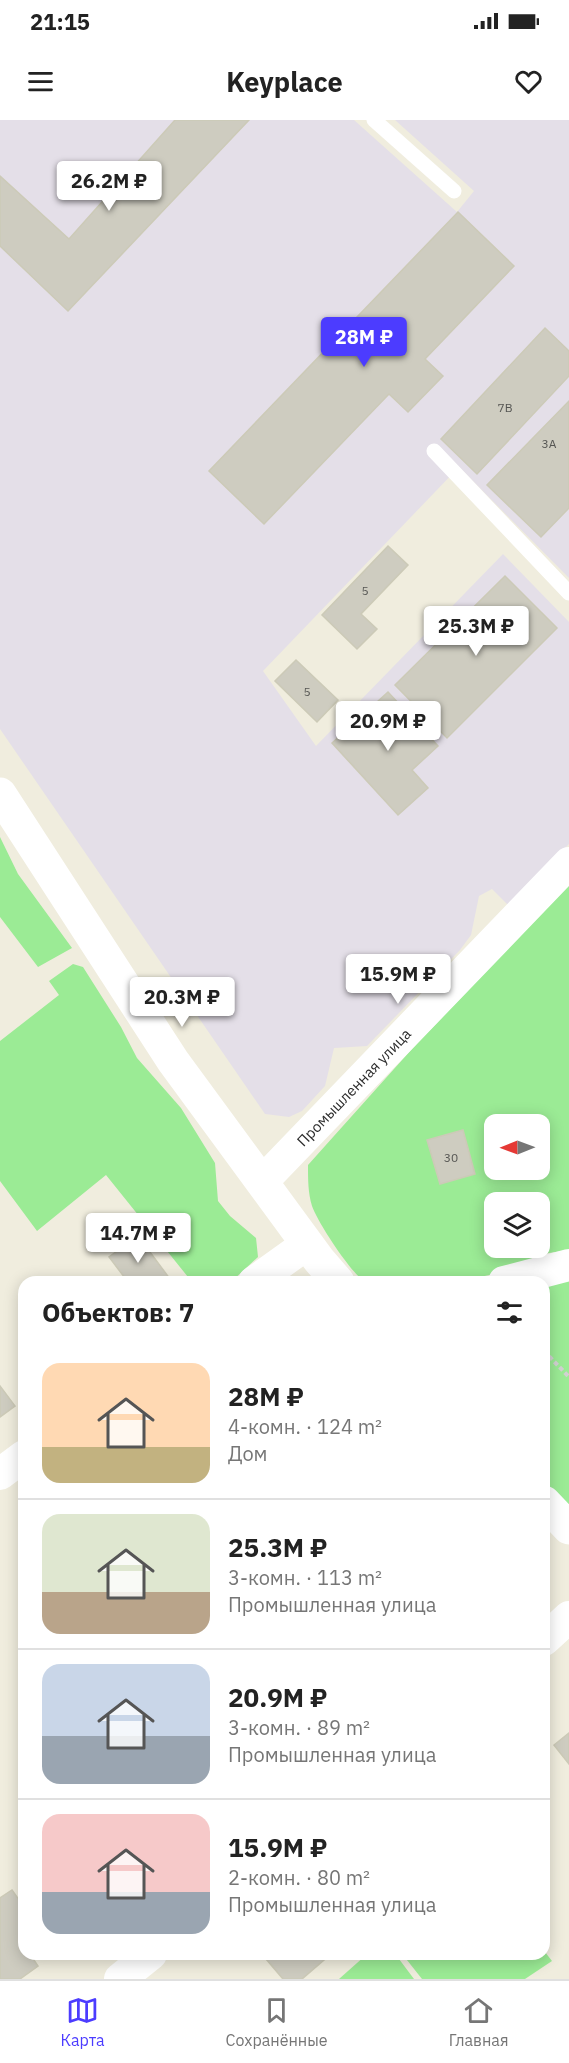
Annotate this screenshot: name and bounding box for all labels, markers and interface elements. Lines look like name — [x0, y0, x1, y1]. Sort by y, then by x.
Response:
text: 21:15 — [30, 7, 90, 36]
text: Keyplace — [226, 64, 343, 99]
icon: menu — [24, 65, 57, 98]
icon: heart — [512, 65, 545, 98]
pin: 26.2M ₽ — [54, 161, 164, 212]
text: 26.2M ₽ — [71, 167, 147, 194]
pin: 28M ₽ — [322, 317, 406, 368]
text: 28M ₽ — [335, 323, 393, 350]
house number: 7В — [497, 400, 513, 415]
house number: 3А — [542, 436, 557, 451]
house number: 5 — [361, 583, 369, 598]
pin: 25.3M ₽ — [421, 606, 531, 657]
text: 25.3M ₽ — [438, 612, 514, 639]
house number: 5 — [303, 684, 311, 699]
pin: 20.9M ₽ — [333, 701, 443, 752]
text: 20.9M ₽ — [350, 707, 426, 734]
pin: 15.9M ₽ — [343, 954, 453, 1005]
text: 15.9M ₽ — [360, 960, 436, 987]
pin: 20.3M ₽ — [127, 977, 237, 1028]
text: 20.3M ₽ — [144, 983, 220, 1010]
street label: Промышленная улица — [292, 1024, 415, 1150]
north arrow — [484, 1114, 550, 1180]
map controls — [484, 1114, 550, 1258]
house number: 30 — [444, 1150, 458, 1165]
button: layers — [484, 1192, 550, 1258]
pin: 14.7M ₽ — [83, 1213, 193, 1264]
text: 14.7M ₽ — [100, 1219, 176, 1246]
text: Объектов: 7 — [42, 1295, 194, 1329]
icon: filters — [493, 1296, 526, 1329]
text: 28M ₽ — [228, 1379, 304, 1413]
icon: home — [90, 1387, 162, 1459]
text: 4-комн. · 124 m² — [228, 1413, 382, 1440]
text: Дом — [228, 1440, 268, 1467]
text: 25.3M ₽ — [228, 1530, 327, 1564]
icon: home — [90, 1538, 162, 1610]
text: 3-комн. · 113 m² — [228, 1564, 382, 1591]
text: Промышленная улица — [228, 1591, 436, 1618]
text: 20.9M ₽ — [228, 1680, 327, 1714]
icon: home — [90, 1688, 162, 1760]
text: 3-комн. · 89 m² — [228, 1714, 370, 1741]
text: Промышленная улица — [228, 1741, 436, 1768]
text: 15.9M ₽ — [228, 1830, 327, 1864]
icon: home — [90, 1838, 162, 1910]
text: 2-комн. · 80 m² — [228, 1864, 370, 1891]
text: Промышленная улица — [228, 1891, 436, 1918]
tab: Карта — [61, 1994, 105, 2050]
tab: Сохранённые — [226, 1994, 328, 2050]
tab: Главная — [449, 1994, 508, 2050]

